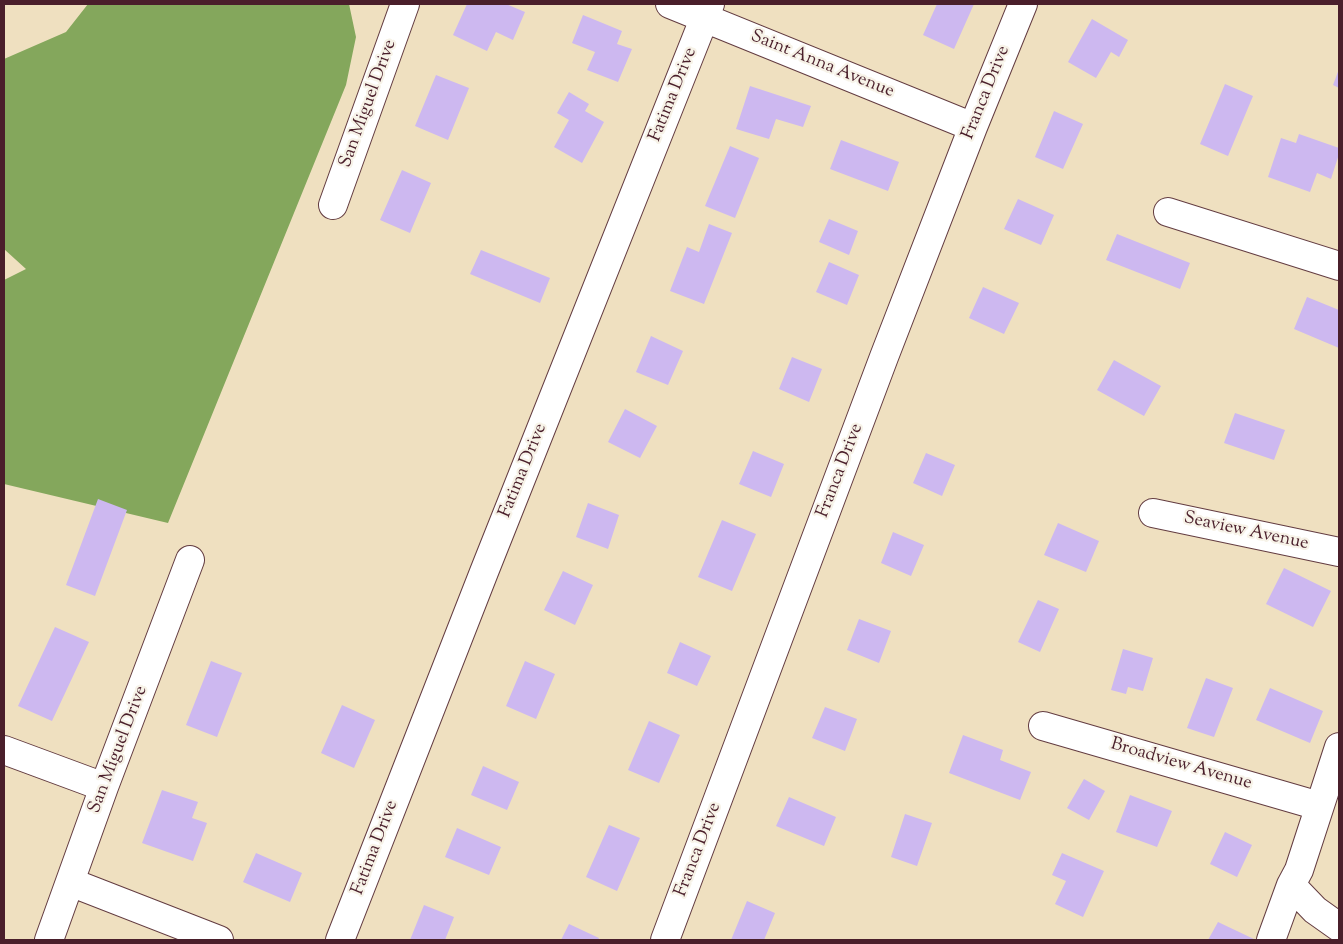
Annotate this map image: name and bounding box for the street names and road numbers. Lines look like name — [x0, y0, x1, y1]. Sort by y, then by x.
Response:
street label: Saint Anna Avenue — [747, 26, 897, 104]
street label: San Miguel Drive — [336, 37, 402, 171]
street label: Franca Drive — [958, 43, 1016, 143]
street label: Fatima Drive — [645, 45, 703, 145]
street label: Fatima Drive — [495, 421, 553, 521]
street label: Franca Drive — [813, 421, 869, 521]
street label: Seaview Avenue — [1182, 508, 1310, 556]
street label: San Miguel Drive — [85, 683, 153, 817]
street label: Broadview Avenue — [1108, 735, 1254, 795]
street label: Fatima Drive — [348, 798, 404, 898]
street label: Franca Drive — [671, 800, 727, 900]

